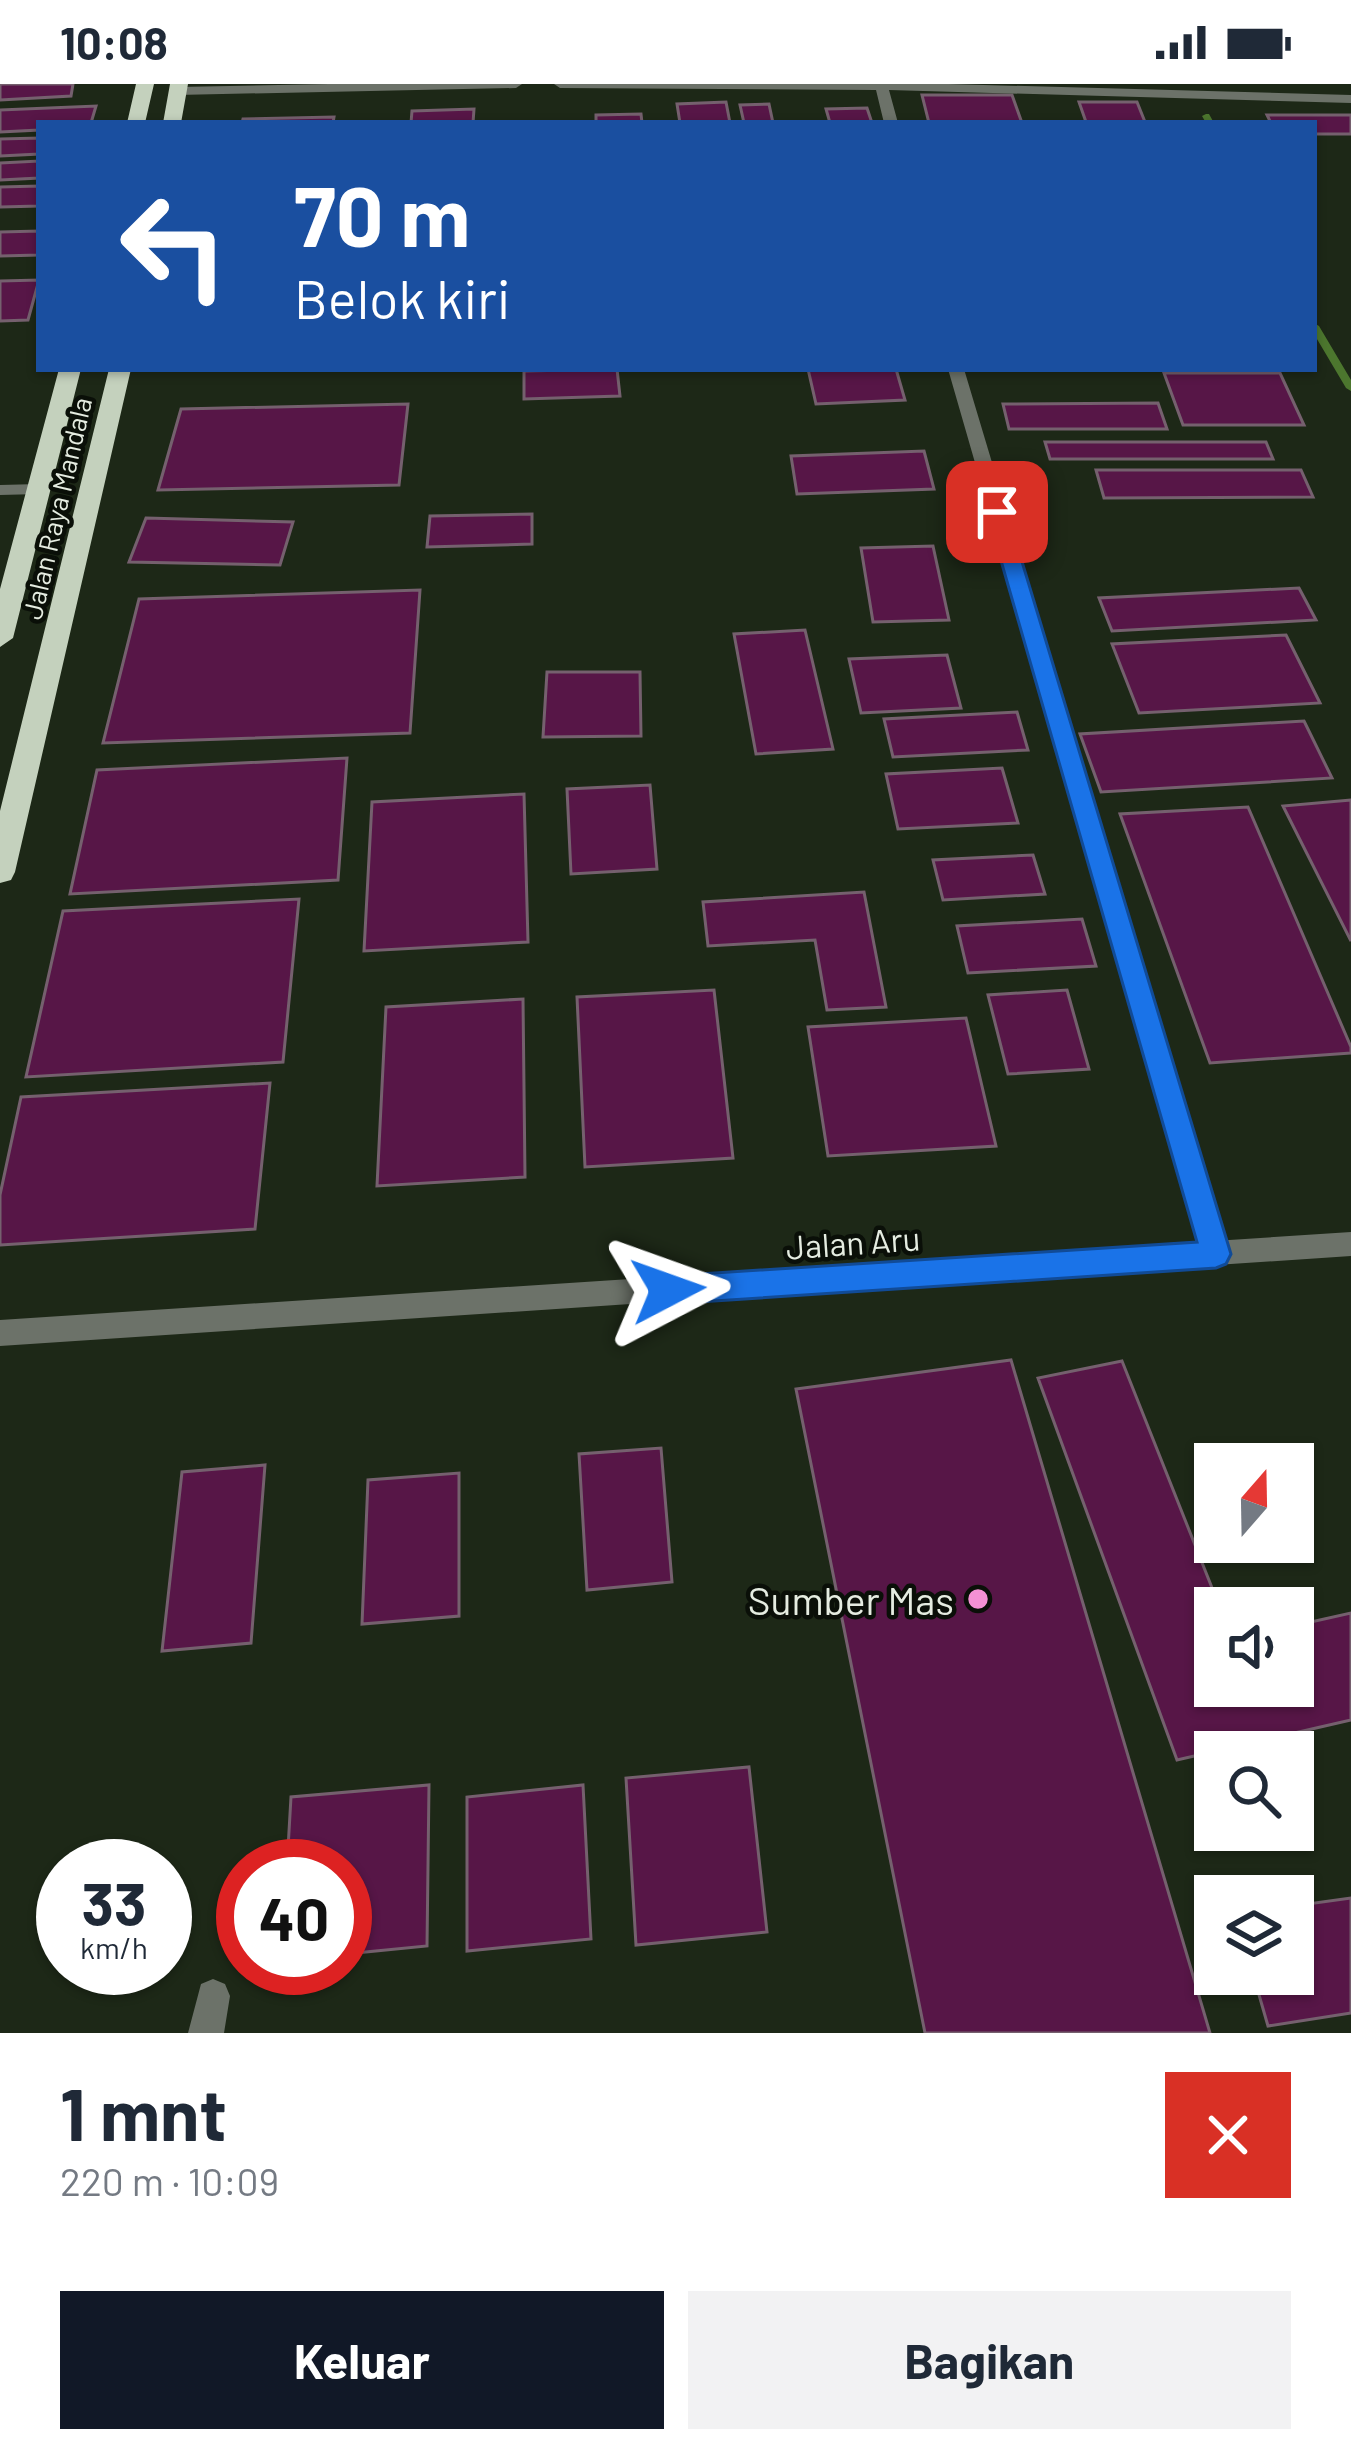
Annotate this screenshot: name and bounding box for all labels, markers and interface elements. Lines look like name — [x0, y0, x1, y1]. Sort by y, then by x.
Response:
text: 10:08 — [60, 15, 168, 69]
text: 70 m — [294, 163, 470, 264]
icon: left — [96, 168, 252, 324]
text: Belok kiri — [294, 265, 511, 330]
street label: Jalan Raya Mandala — [15, 394, 97, 622]
pin — [946, 461, 1048, 563]
icon: arrive — [964, 479, 1030, 545]
street label: Jalan Aru — [785, 1217, 921, 1267]
position arrow — [605, 1227, 731, 1353]
north arrow — [1194, 1443, 1314, 1563]
map controls — [1194, 1443, 1314, 1995]
place label: Sumber Mas — [748, 1576, 954, 1623]
marker: Sumber Mas — [965, 1586, 991, 1612]
button: sound — [1194, 1587, 1314, 1707]
button: search — [1194, 1731, 1314, 1851]
speed limit sign: 40 — [216, 1839, 372, 1995]
text: 33 — [82, 1866, 146, 1938]
button: layers — [1194, 1875, 1314, 1995]
text: km/h — [80, 1929, 148, 1965]
text: 1 mnt — [60, 2069, 227, 2155]
button: close — [1165, 2072, 1291, 2198]
text: 220 m · 10:09 — [60, 2157, 279, 2204]
button: Keluar — [60, 2291, 664, 2429]
button: Bagikan — [688, 2291, 1291, 2429]

